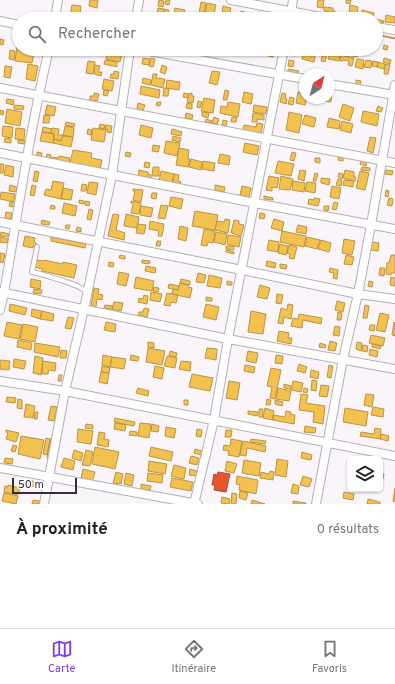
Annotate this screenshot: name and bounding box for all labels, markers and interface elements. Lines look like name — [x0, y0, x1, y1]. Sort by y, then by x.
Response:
search box — [12, 12, 383, 56]
icon: search — [26, 23, 48, 45]
text: Rechercher — [58, 25, 136, 44]
north arrow — [299, 68, 335, 104]
map controls — [347, 456, 383, 492]
button: layers — [347, 456, 383, 492]
scale bar — [12, 476, 77, 495]
text: 50 m — [18, 478, 44, 492]
text: À proximité — [16, 519, 108, 541]
text: 0 résultats — [317, 522, 379, 538]
tab: Carte — [48, 638, 75, 676]
tab: Itinéraire — [171, 638, 216, 676]
tab: Favoris — [312, 638, 347, 676]

